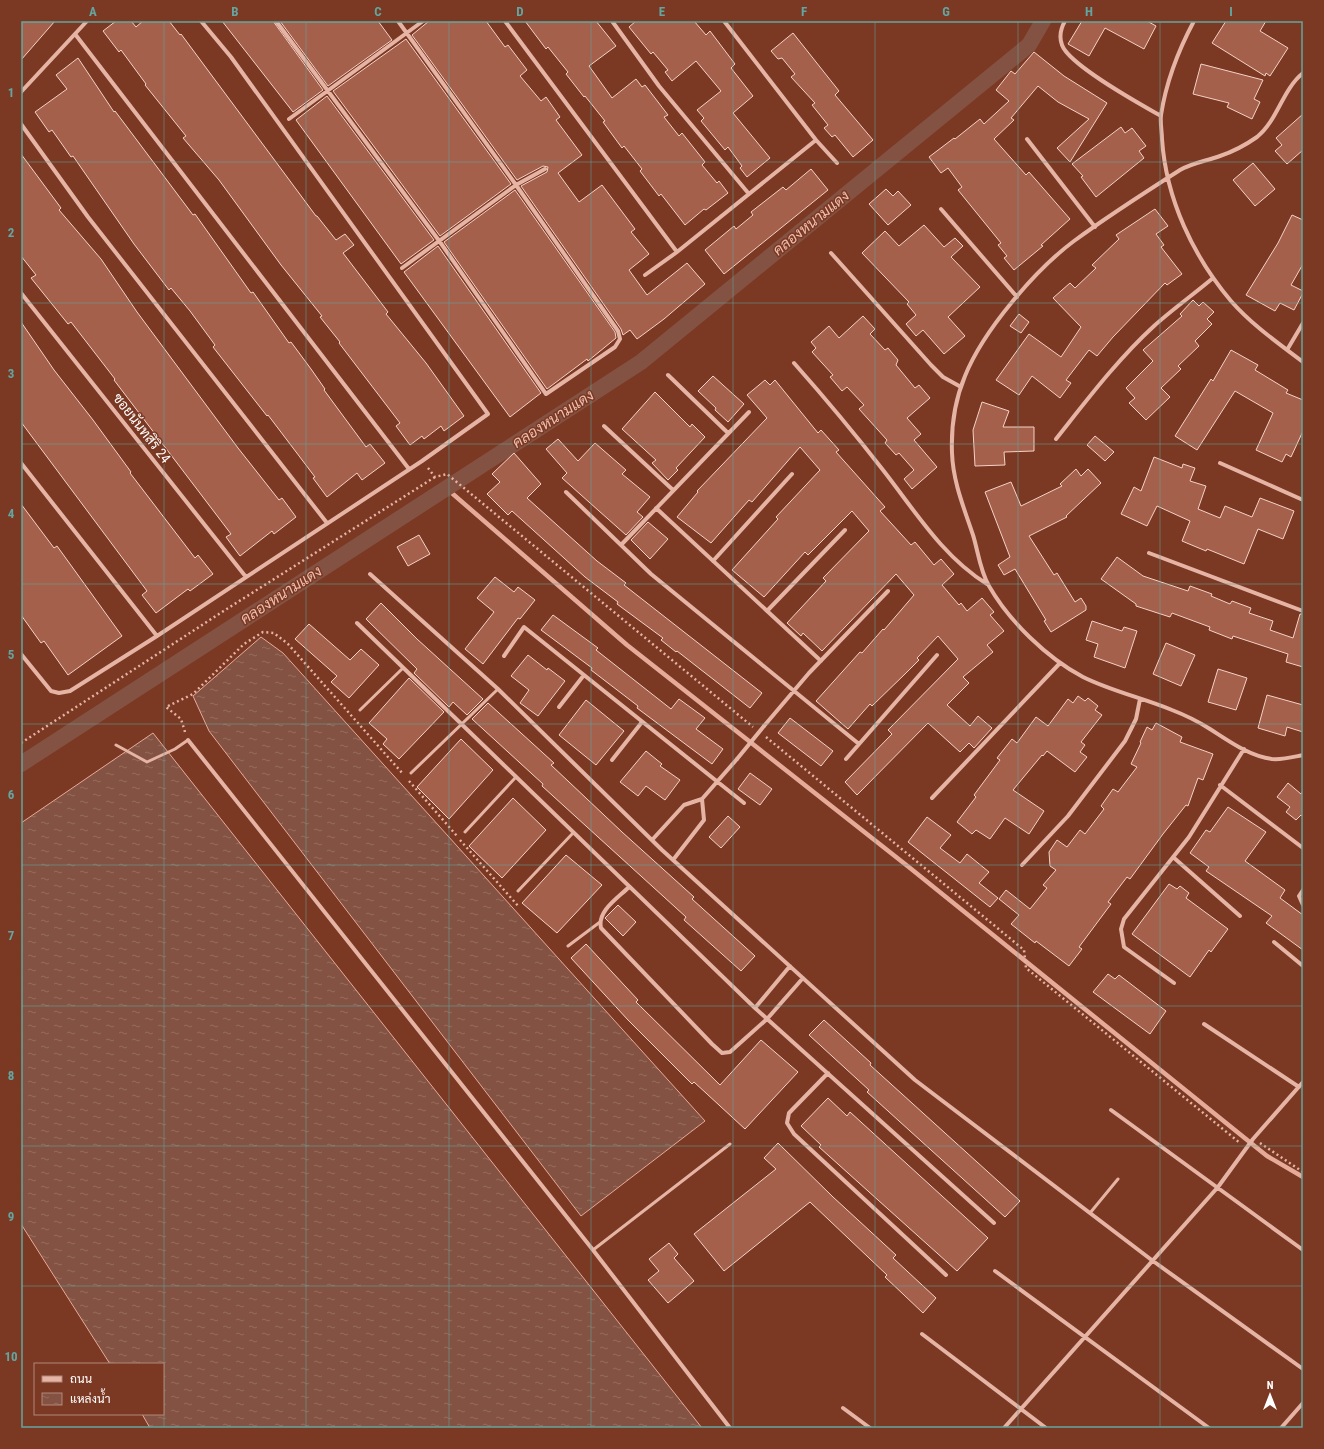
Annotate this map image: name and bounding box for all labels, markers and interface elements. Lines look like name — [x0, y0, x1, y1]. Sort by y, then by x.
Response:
text: A — [89, 4, 97, 19]
text: B — [231, 4, 239, 19]
text: C — [374, 4, 382, 19]
text: D — [516, 4, 524, 19]
text: E — [659, 4, 666, 19]
text: F — [801, 4, 807, 19]
text: G — [942, 4, 950, 19]
text: H — [1085, 4, 1093, 19]
text: I — [1229, 4, 1233, 19]
text: 1 — [8, 85, 14, 100]
water label: คลองหนามแดง — [769, 187, 853, 259]
text: 2 — [8, 225, 15, 240]
text: 3 — [8, 366, 14, 381]
water label: คลองหนามแดง — [509, 386, 597, 452]
street label: ซอยนันทสิริ 24 — [110, 390, 174, 466]
text: 4 — [8, 506, 15, 521]
water label: คลองหนามแดง — [237, 562, 325, 628]
text: 5 — [8, 647, 15, 662]
text: 6 — [8, 787, 15, 802]
text: 7 — [8, 928, 15, 943]
text: 8 — [8, 1068, 14, 1083]
text: 9 — [8, 1209, 14, 1224]
text: 10 — [4, 1349, 18, 1364]
legend — [34, 1363, 164, 1415]
text: ถนน — [70, 1372, 93, 1386]
north arrow — [1250, 1375, 1290, 1415]
text: N — [1267, 1379, 1274, 1392]
text: แหล่งน้ำ — [70, 1388, 110, 1406]

